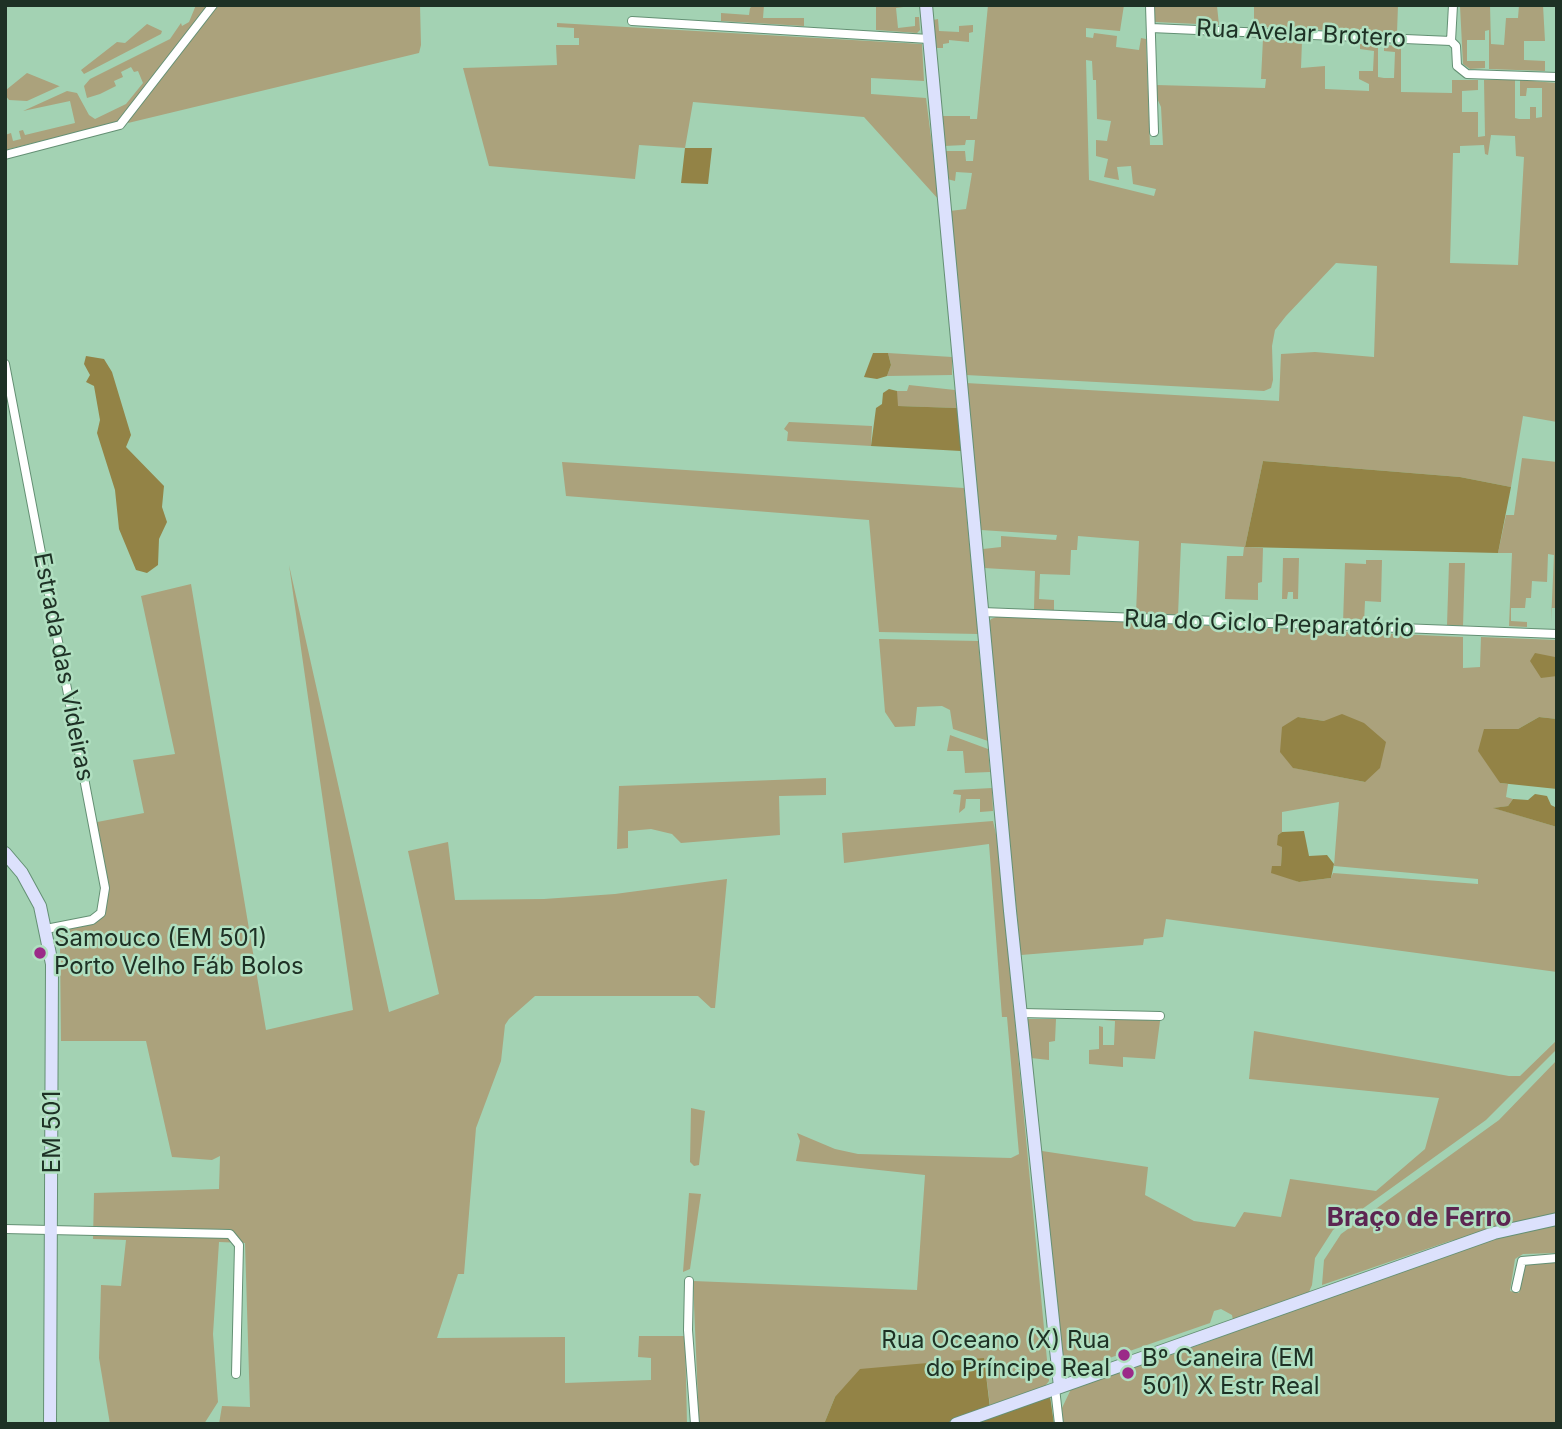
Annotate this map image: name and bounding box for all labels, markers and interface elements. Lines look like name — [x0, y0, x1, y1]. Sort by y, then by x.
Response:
street label: Rua Avelar Brotero — [1195, 14, 1407, 54]
street label: Estrada das Videiras — [27, 550, 99, 784]
street label: Rua do Ciclo Preparatório — [1123, 605, 1415, 643]
place label: Samouco (EM 501) Porto Velho Fáb Bolos — [54, 925, 304, 981]
marker: Samouco (EM 501) Porto Velho Fáb Bolos — [32, 945, 48, 961]
street label: EM 501 — [39, 1091, 67, 1173]
district label: Braço de Ferro — [1327, 1202, 1511, 1234]
place label: Rua Oceano (X) Rua do Príncipe Real — [881, 1327, 1110, 1383]
place label: Bº Caneira (EM 501) X Estr Real — [1142, 1345, 1319, 1401]
marker: Rua Oceano (X) Rua do Príncipe Real — [1116, 1347, 1132, 1363]
marker: Bº Caneira (EM 501) X Estr Real — [1120, 1365, 1136, 1381]

